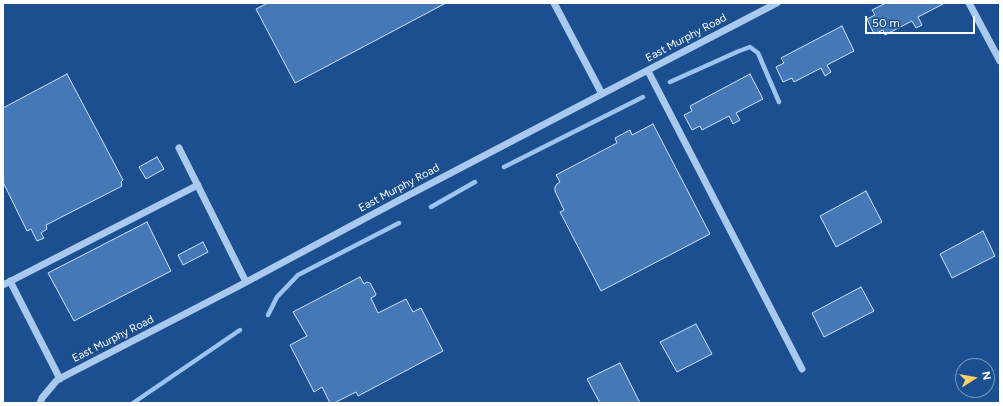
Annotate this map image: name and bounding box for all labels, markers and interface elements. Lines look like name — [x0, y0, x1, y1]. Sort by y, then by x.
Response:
scale bar — [867, 8, 977, 34]
street label: East Murphy Road — [643, 11, 729, 65]
text: 50 m — [872, 16, 900, 30]
street label: East Murphy Road — [356, 161, 442, 215]
street label: East Murphy Road — [70, 313, 156, 365]
north arrow — [955, 358, 995, 398]
text: N — [979, 370, 993, 381]

